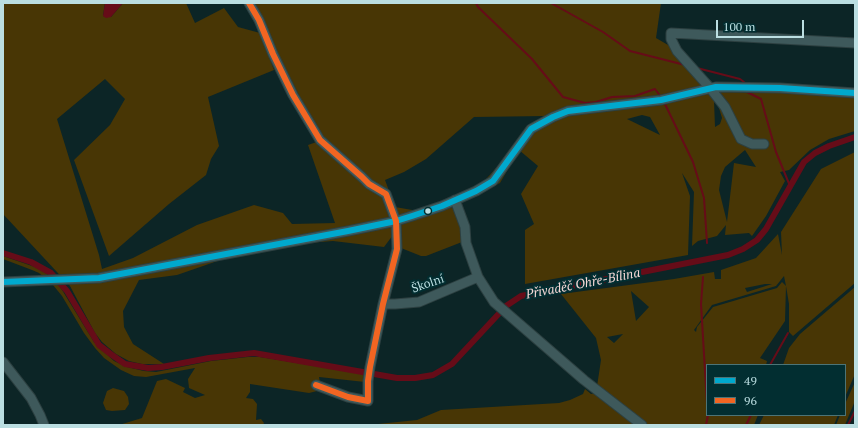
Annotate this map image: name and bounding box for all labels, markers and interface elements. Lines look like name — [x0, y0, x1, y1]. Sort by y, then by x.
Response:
scale bar — [718, 12, 806, 38]
text: 100 m — [723, 19, 755, 34]
unlabelled marker — [423, 206, 433, 216]
water label: Přivaděč Ohře-Bílina — [524, 265, 642, 303]
street label: Školní — [410, 272, 446, 296]
legend — [706, 364, 846, 416]
text: 49 — [744, 373, 757, 388]
text: 96 — [744, 393, 757, 408]

